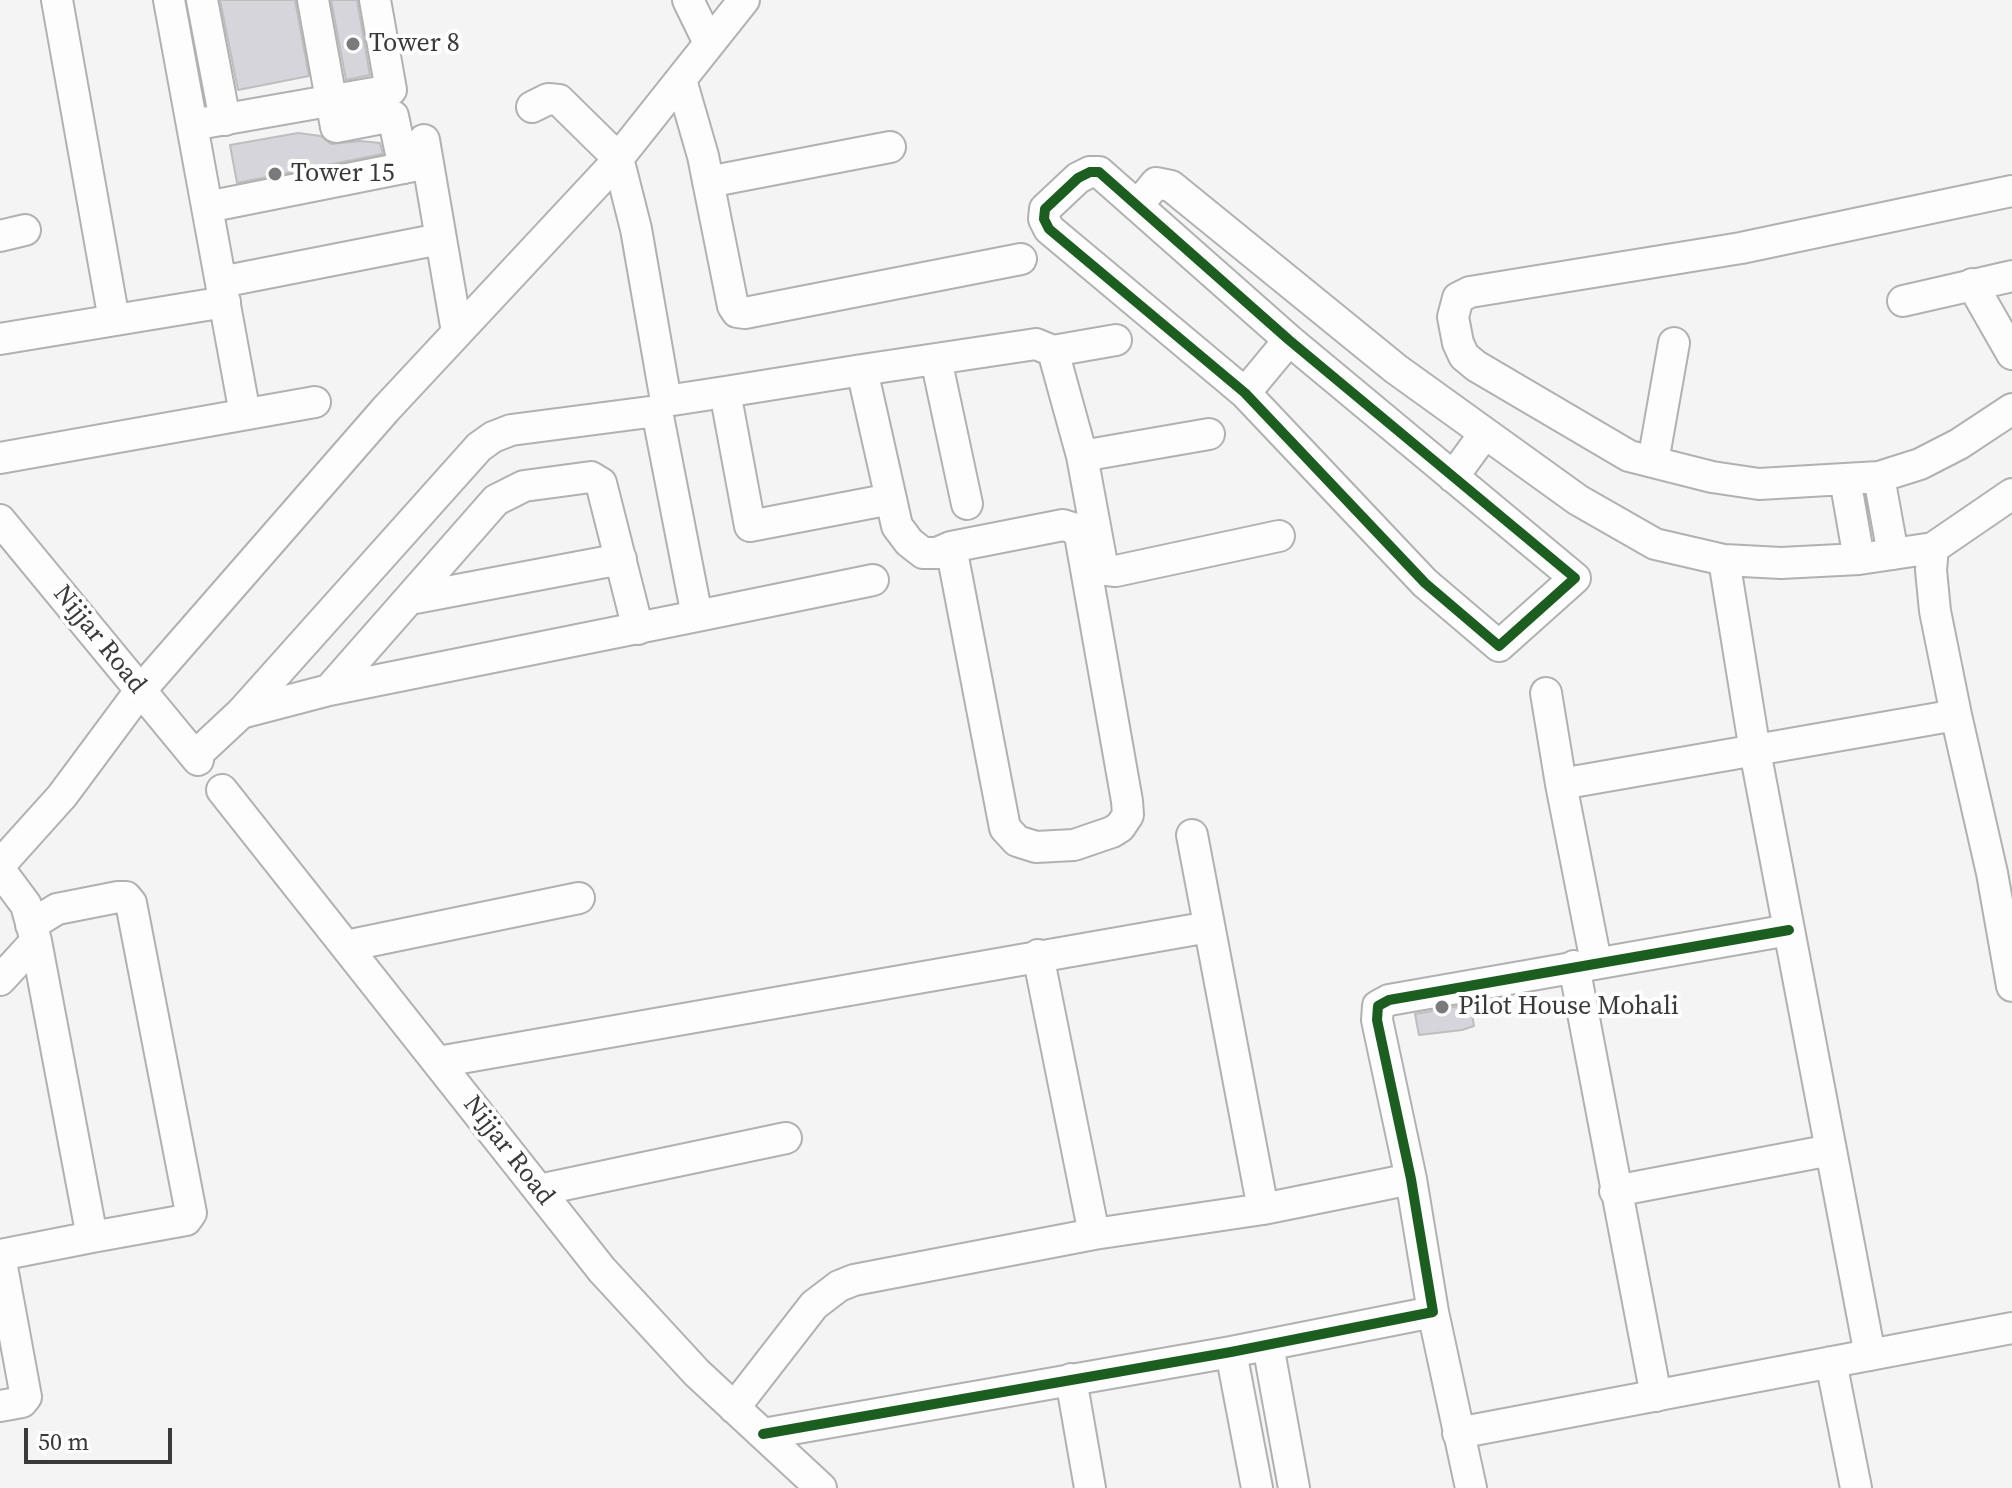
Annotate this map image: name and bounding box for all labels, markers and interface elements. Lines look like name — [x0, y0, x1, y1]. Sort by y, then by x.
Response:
place label: Tower 8 — [369, 28, 460, 60]
marker: Tower 8 — [344, 35, 362, 53]
place label: Tower 15 — [291, 158, 395, 190]
marker: Tower 15 — [266, 165, 284, 183]
street label: Nijjar Road — [46, 580, 152, 700]
place label: Pilot House Mohali — [1458, 991, 1679, 1023]
marker: Pilot House Mohali — [1433, 998, 1451, 1016]
street label: Nijjar Road — [456, 1090, 560, 1212]
scale bar — [28, 1412, 176, 1462]
text: 50 m — [38, 1425, 89, 1458]

